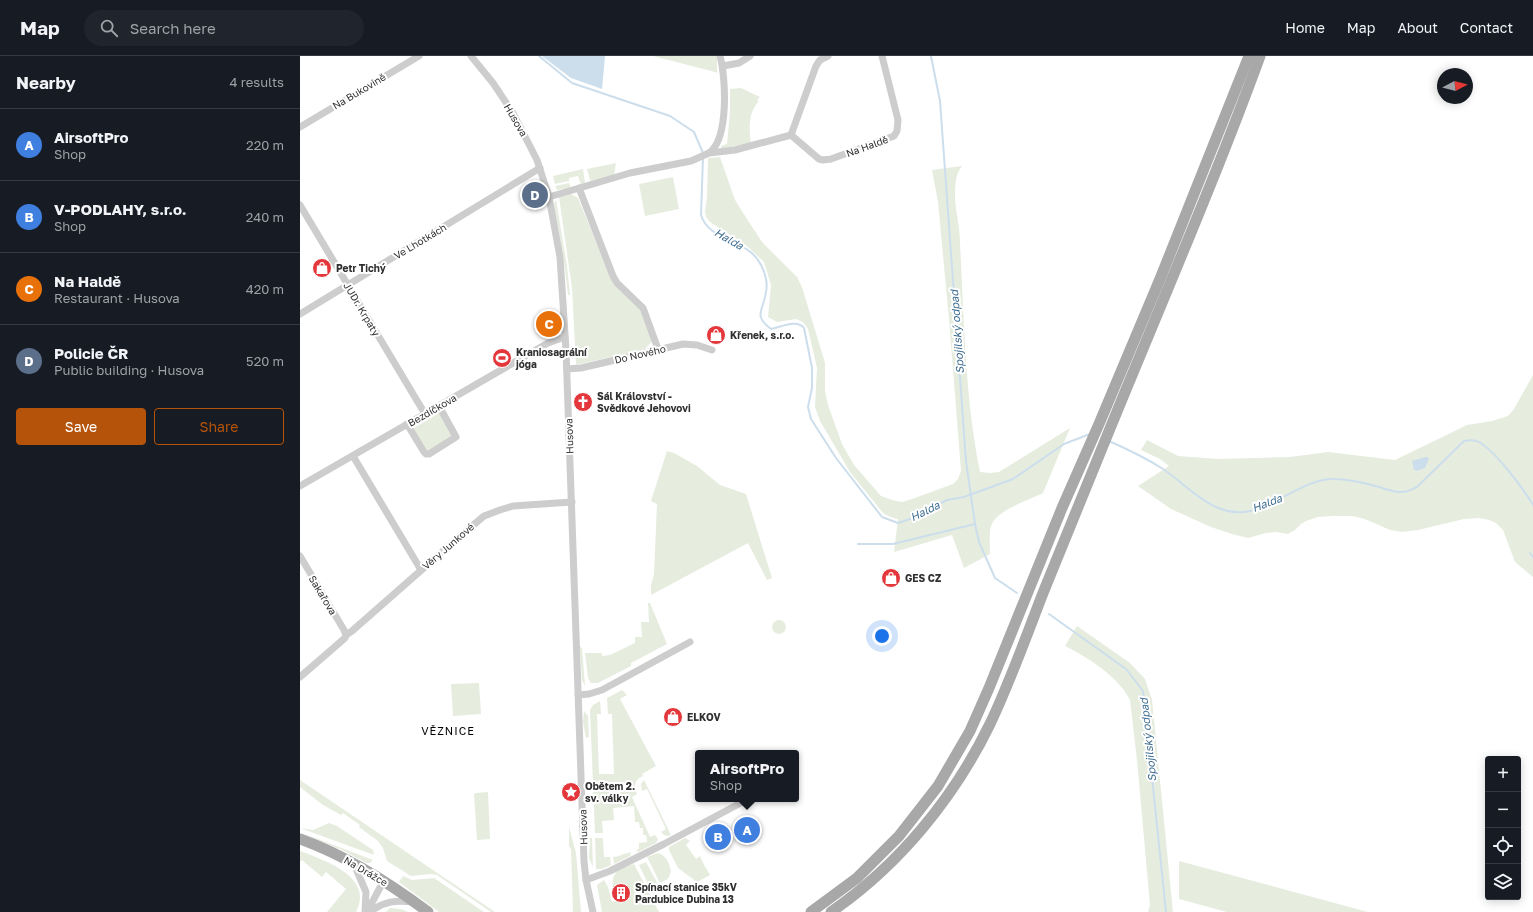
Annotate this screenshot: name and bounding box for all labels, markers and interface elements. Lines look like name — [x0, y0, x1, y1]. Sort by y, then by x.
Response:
search box — [84, 10, 364, 46]
text: Map — [20, 16, 60, 39]
icon: search — [98, 17, 120, 39]
text: Search here — [130, 19, 216, 37]
text: Home — [1285, 19, 1325, 36]
text: Map — [1347, 19, 1375, 36]
text: About — [1397, 19, 1438, 36]
text: Contact — [1460, 19, 1513, 36]
north arrow — [1437, 68, 1473, 104]
street label: Na Bukovině — [330, 70, 388, 112]
text: Nearby — [16, 72, 76, 93]
text: 4 results — [230, 74, 284, 90]
street label: Husova — [502, 102, 530, 138]
text: AirsoftPro — [54, 128, 128, 146]
street label: Na Haldě — [844, 133, 890, 159]
text: A — [24, 137, 34, 153]
text: 220 m — [246, 137, 284, 153]
text: Shop — [54, 146, 86, 162]
pin: D — [522, 180, 548, 210]
text: V-PODLAHY, s.r.o. — [54, 200, 186, 218]
text: B — [24, 209, 34, 225]
text: 240 m — [246, 209, 284, 225]
text: Shop — [54, 218, 86, 234]
street label: Ve Lhotkách — [392, 221, 448, 261]
water label: Halda — [713, 225, 747, 252]
shop icon: Petr Tichý — [311, 257, 333, 279]
place label: Petr Tichý — [336, 262, 386, 274]
text: Na Haldě — [54, 272, 121, 290]
street label: JUDr. Krpaty — [341, 280, 383, 338]
text: C — [24, 281, 34, 297]
text: 420 m — [246, 281, 284, 297]
water label: Spojilský odpad — [947, 288, 967, 374]
text: Restaurant · Husova — [54, 290, 180, 306]
pin: C — [536, 309, 562, 339]
shop icon: Křenek, s.r.o. — [705, 324, 727, 346]
place label: Křenek, s.r.o. — [730, 329, 794, 341]
street label: Do Nového — [613, 342, 667, 366]
text: Policie ČR — [54, 344, 128, 362]
place label: Kraniosagrální jóga — [515, 346, 588, 370]
sports icon: Kraniosagrální jóga — [491, 347, 513, 369]
text: D — [24, 353, 34, 369]
text: 520 m — [246, 353, 284, 369]
text: Public building · Husova — [54, 362, 204, 378]
place label: Sál Království - Svědkové Jehovovi — [597, 390, 691, 414]
street label: Bezdíčkova — [406, 391, 458, 429]
church icon: Sál Království - Svědkové Jehovovi — [572, 391, 594, 413]
button: Save — [16, 408, 146, 445]
button: Share — [154, 408, 284, 445]
street label: Husova — [562, 418, 576, 454]
water label: Halda — [1250, 491, 1284, 514]
water label: Halda — [908, 498, 942, 523]
street label: Věry Junkové — [420, 520, 476, 572]
shop icon: GES CZ — [880, 567, 902, 589]
place label: GES CZ — [905, 572, 941, 584]
street label: Sakařova — [307, 573, 339, 617]
your location — [872, 626, 892, 646]
water label: Spojilský odpad — [1137, 696, 1159, 783]
shop icon: ELKOV — [662, 706, 684, 728]
place label: ELKOV — [687, 711, 721, 723]
district label: VĚZNICE — [421, 724, 475, 737]
popup — [695, 750, 799, 802]
map controls — [1485, 756, 1521, 900]
button: + — [1485, 756, 1521, 792]
text: AirsoftPro — [710, 759, 784, 777]
text: Shop — [710, 777, 742, 793]
place label: Obětem 2. sv. války — [585, 780, 635, 804]
place icon: Obětem 2. sv. války — [560, 781, 582, 803]
button: − — [1485, 792, 1521, 828]
street label: Husova — [576, 809, 590, 845]
pin: A — [734, 815, 760, 845]
pin: B — [705, 822, 731, 852]
button: locate — [1485, 828, 1521, 864]
street label: Na Drážce — [342, 854, 390, 888]
button: layers — [1485, 864, 1521, 900]
place label: Spínací stanice 35kV Pardubice Dubina 13 — [635, 881, 737, 905]
building icon: Spínací stanice 35kV Pardubice Dubina 13 — [610, 882, 632, 904]

